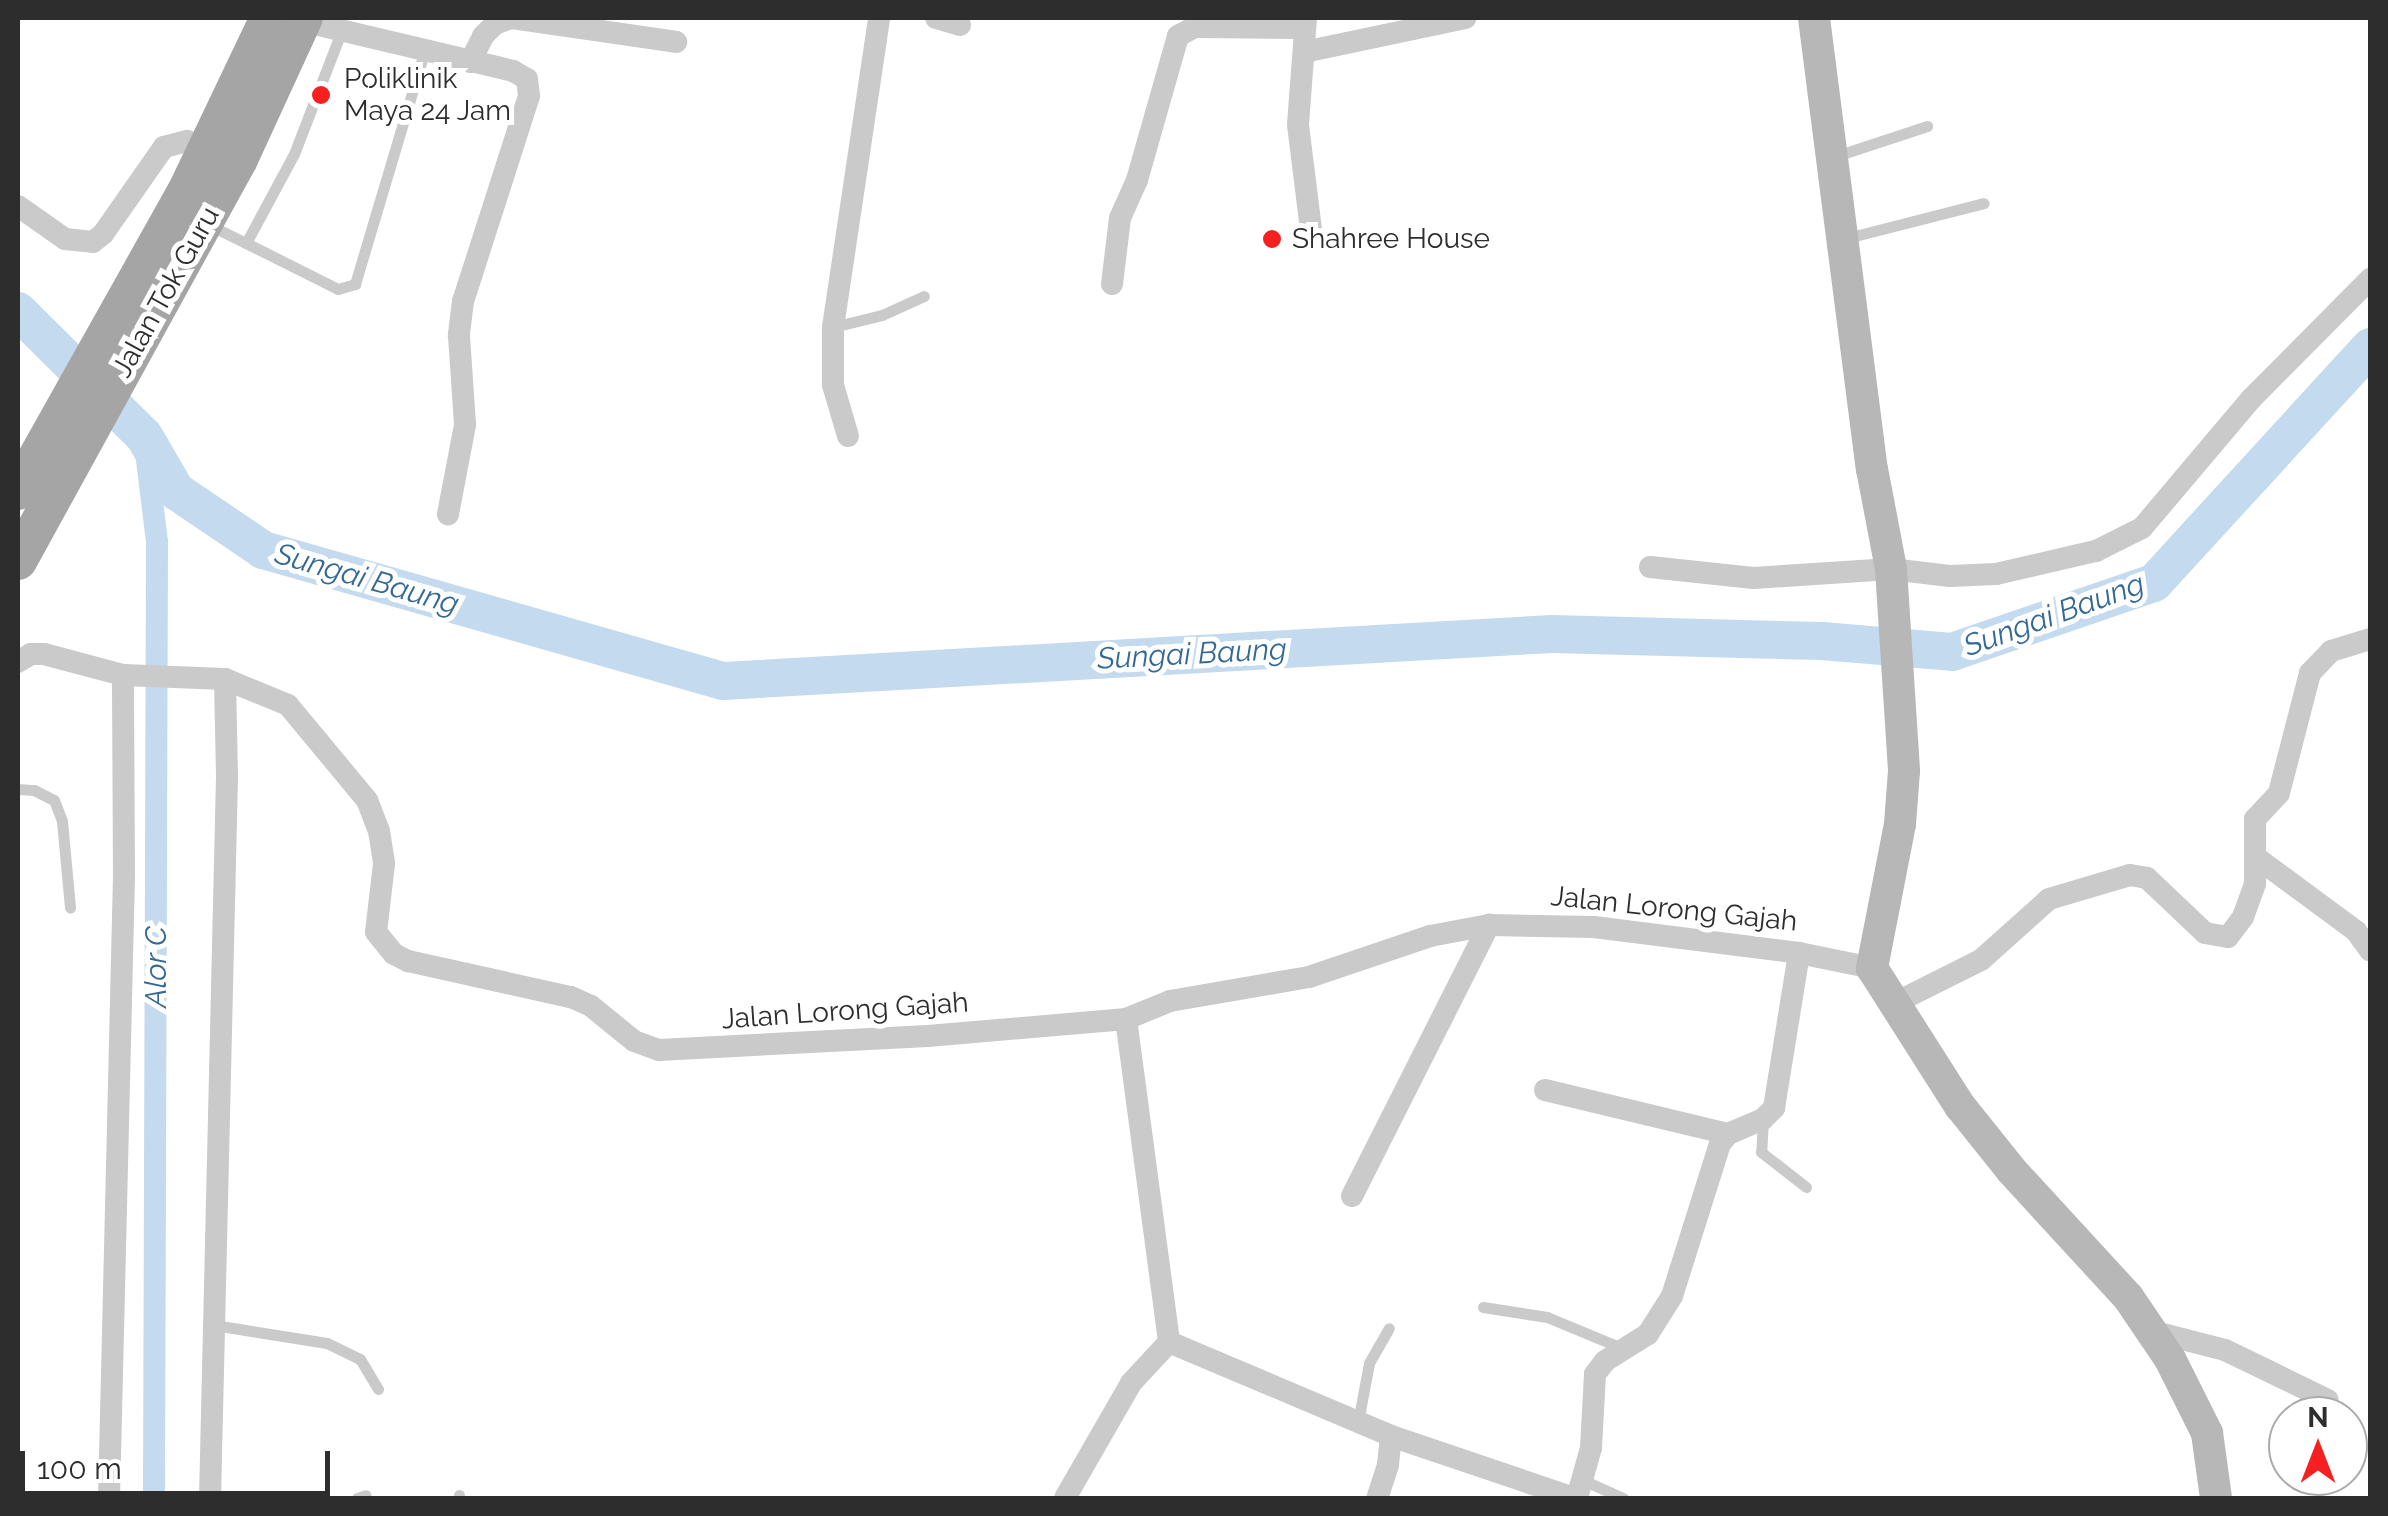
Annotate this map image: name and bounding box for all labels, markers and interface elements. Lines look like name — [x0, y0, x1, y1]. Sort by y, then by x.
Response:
place label: Poliklinik Maya 24 Jam — [344, 62, 512, 128]
marker: Poliklinik Maya 24 Jam — [308, 82, 334, 108]
street label: Jalan Tok Guru — [105, 201, 227, 383]
place label: Shahree House — [1292, 222, 1490, 256]
marker: Shahree House — [1261, 228, 1283, 250]
water label: Sungai Baung — [271, 536, 463, 622]
water label: Sungai Baung — [1959, 566, 2149, 664]
water label: Sungai Baung — [1096, 631, 1288, 677]
street label: Jalan Lorong Gajah — [1549, 879, 1799, 939]
water label: Alor C — [138, 926, 174, 1008]
street label: Jalan Lorong Gajah — [720, 986, 970, 1036]
north arrow — [2268, 1396, 2368, 1496]
text: N — [2307, 1401, 2329, 1434]
scale bar — [25, 1431, 335, 1493]
text: 100 m — [37, 1451, 122, 1486]

